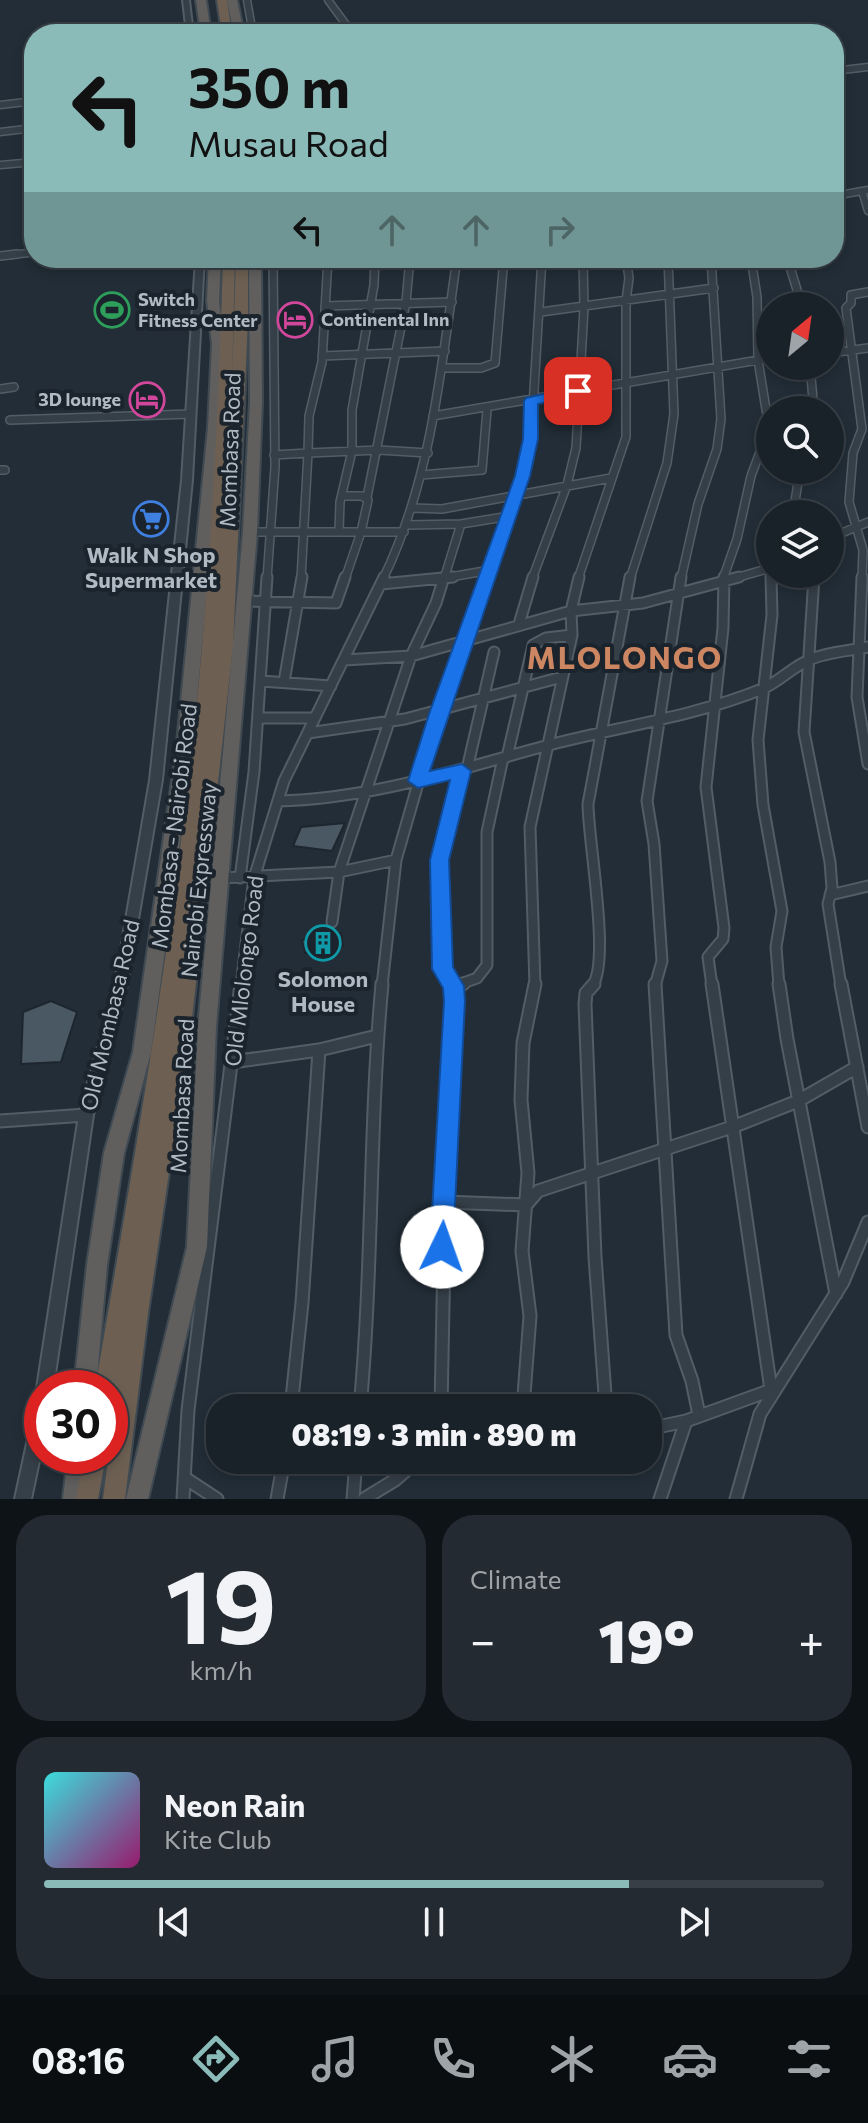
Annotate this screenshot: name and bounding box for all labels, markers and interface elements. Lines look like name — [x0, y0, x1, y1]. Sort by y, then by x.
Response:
text: 350 m — [188, 51, 350, 120]
icon: left — [56, 56, 160, 160]
text: Musau Road — [188, 120, 389, 164]
icon: left — [286, 208, 330, 252]
icon: ahead — [370, 208, 414, 252]
icon: ahead — [454, 208, 498, 252]
icon: right — [538, 208, 582, 252]
place label: Switch Fitness Center — [138, 288, 258, 331]
sports icon: Switch Fitness Center — [93, 291, 131, 329]
north arrow — [756, 292, 844, 380]
map controls — [756, 292, 844, 588]
hotel icon: Continental Inn — [276, 301, 314, 339]
place label: Continental Inn — [321, 308, 449, 330]
pin — [544, 357, 612, 425]
icon: arrive — [556, 369, 600, 413]
street label: Mombasa Road — [213, 372, 246, 528]
hotel icon: 3D lounge — [128, 381, 166, 419]
place label: 3D lounge — [38, 388, 121, 410]
button: search — [756, 396, 844, 484]
supermarket icon: Walk N Shop Supermarket — [132, 500, 170, 538]
button: layers — [756, 500, 844, 588]
place label: Walk N Shop Supermarket — [85, 541, 217, 593]
district label: MLOLONGO — [527, 638, 723, 675]
street label: Mombasa - Nairobi Road — [145, 702, 202, 950]
street label: Nairobi Expressway — [175, 781, 222, 979]
street label: Old Mlolongo Road — [218, 874, 269, 1068]
street label: Old Mombasa Road — [74, 917, 145, 1113]
building icon: Solomon House — [304, 924, 342, 962]
place label: Solomon House — [278, 965, 368, 1017]
street label: Mombasa Road — [164, 1018, 199, 1174]
position arrow — [400, 1205, 484, 1289]
speed limit sign: 30 — [24, 1370, 128, 1474]
text: 08:19 · 3 min · 890 m — [292, 1415, 576, 1452]
text: 19 — [165, 1538, 277, 1665]
text: Climate — [470, 1563, 562, 1594]
text: 19° — [598, 1602, 695, 1675]
text: − — [470, 1612, 495, 1666]
text: + — [798, 1612, 824, 1666]
text: km/h — [189, 1654, 253, 1685]
text: Neon Rain — [164, 1786, 305, 1823]
text: Kite Club — [164, 1823, 272, 1854]
icon: previous — [152, 1900, 196, 1944]
icon: pause — [412, 1900, 456, 1944]
icon: next — [672, 1900, 716, 1944]
icon: directions — [188, 2031, 244, 2087]
icon: music — [307, 2031, 363, 2087]
icon: phone — [425, 2031, 481, 2087]
icon: climate — [544, 2031, 600, 2087]
icon: car — [662, 2031, 718, 2087]
icon: filters — [781, 2031, 837, 2087]
text: 08:16 — [31, 2037, 125, 2081]

